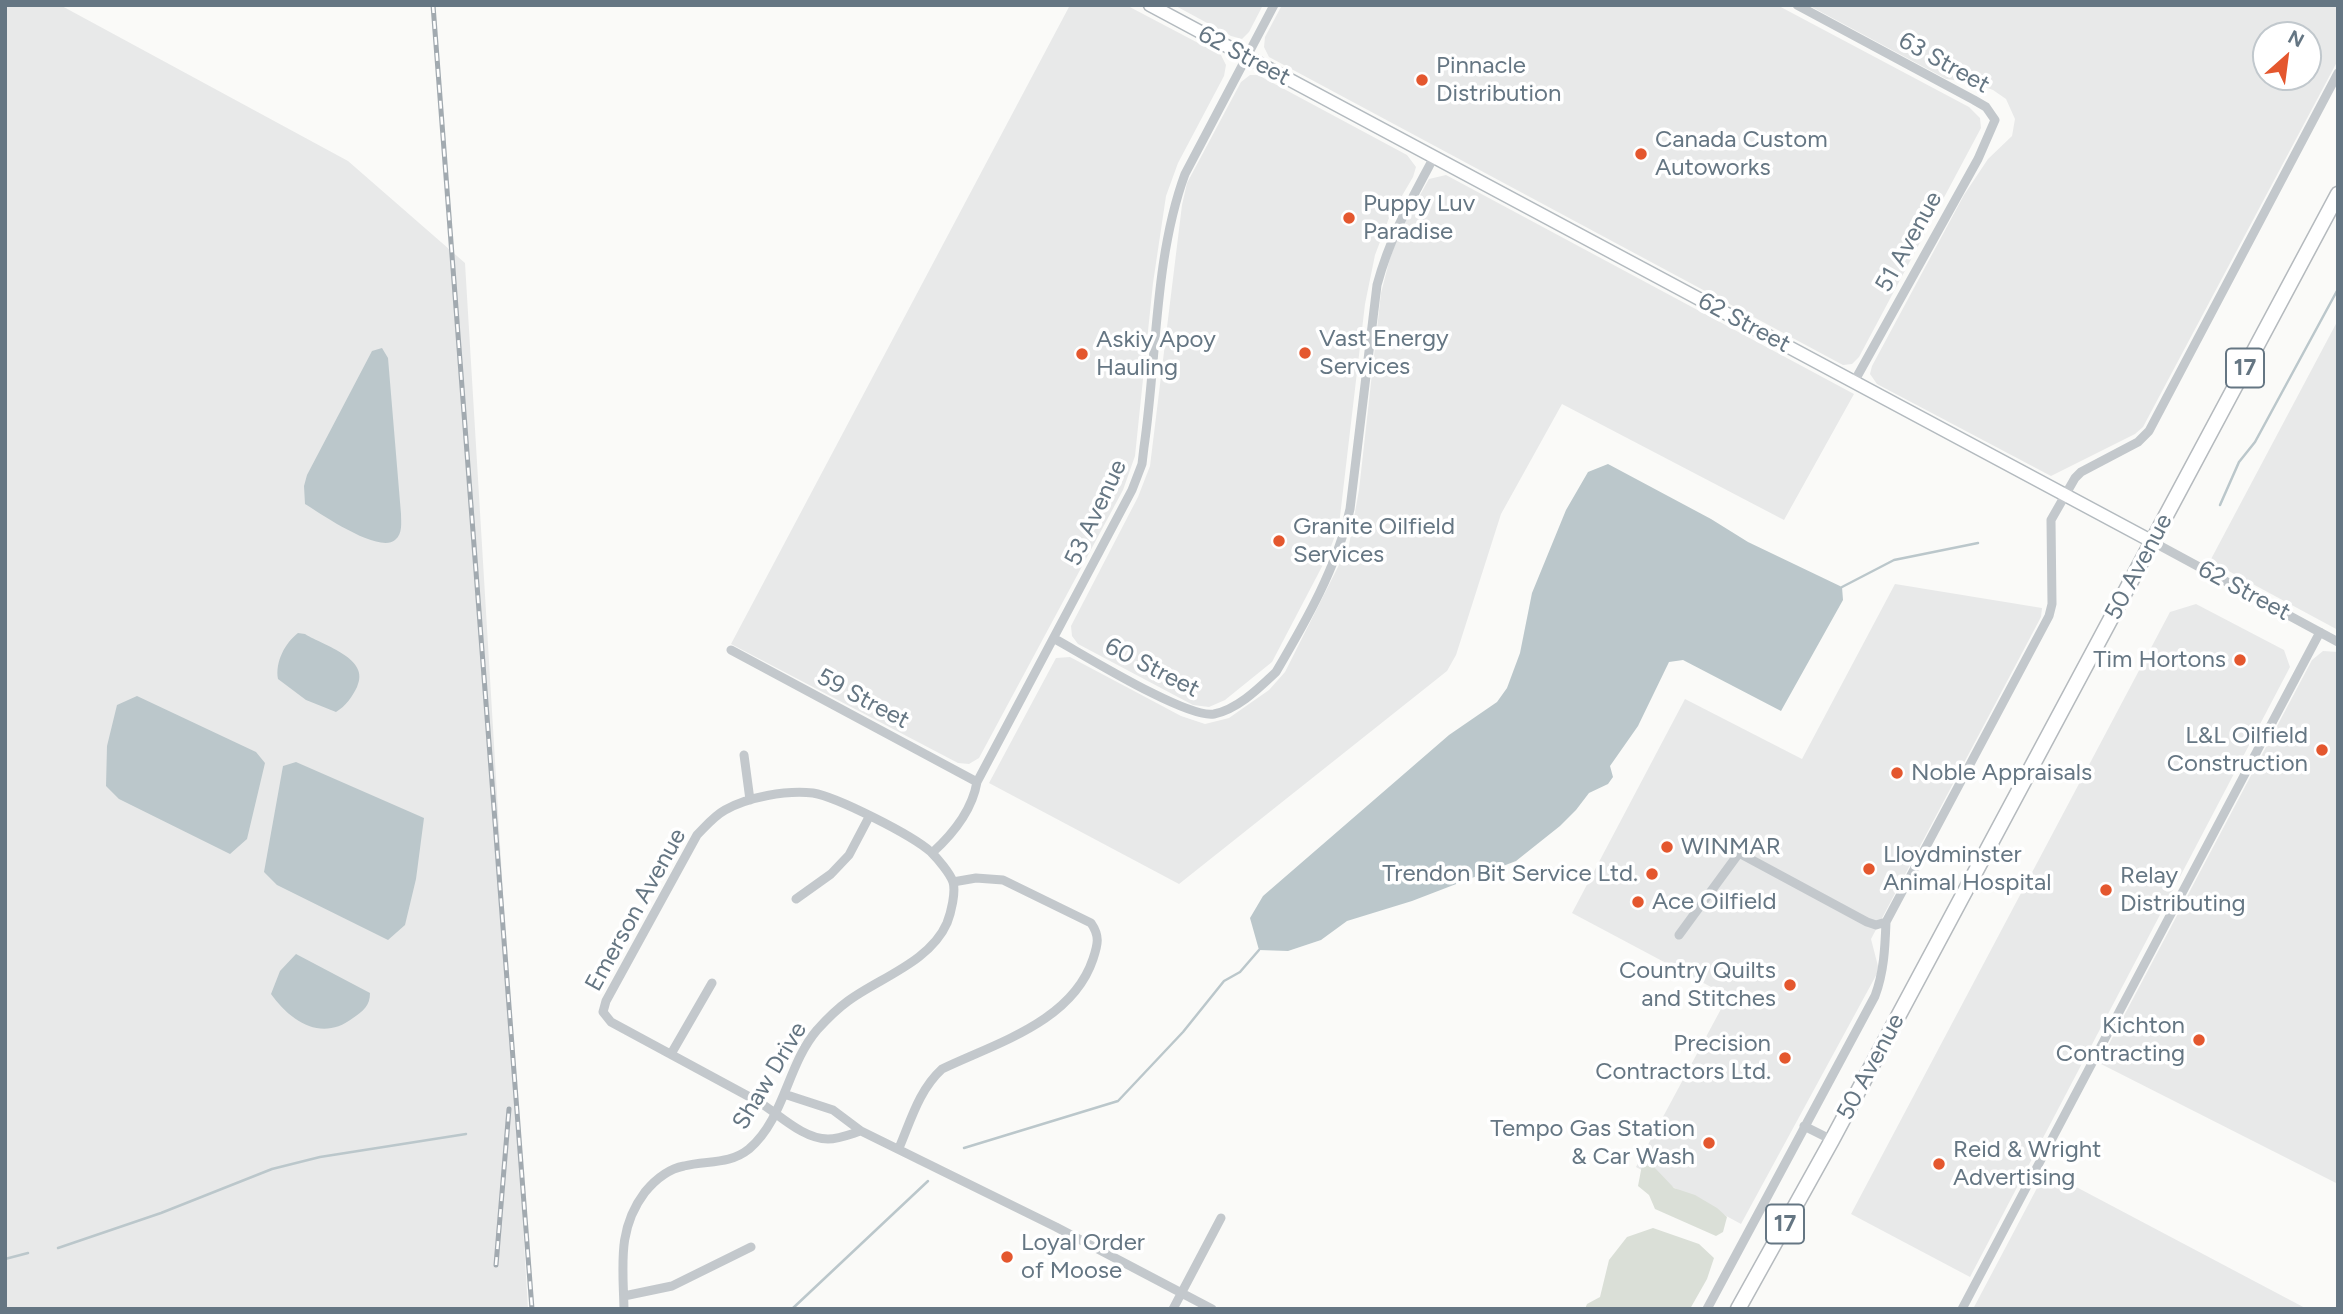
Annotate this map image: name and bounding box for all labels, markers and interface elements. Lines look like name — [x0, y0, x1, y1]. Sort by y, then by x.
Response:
street label: 62 Street — [1193, 20, 1295, 92]
north arrow — [2252, 21, 2322, 91]
text: N — [2284, 25, 2308, 52]
street label: 63 Street — [1893, 26, 1995, 100]
place label: Pinnacle Distribution — [1436, 52, 1561, 108]
marker: Pinnacle Distribution — [1414, 72, 1430, 88]
place label: Canada Custom Autoworks — [1655, 126, 1828, 182]
marker: Canada Custom Autoworks — [1633, 146, 1649, 162]
street label: 51 Avenue — [1870, 187, 1948, 297]
place label: Puppy Luv Paradise — [1363, 190, 1475, 246]
marker: Puppy Luv Paradise — [1341, 210, 1357, 226]
street label: 62 Street — [1693, 287, 1795, 359]
place label: Vast Energy Services — [1319, 325, 1449, 381]
place label: Askiy Apoy Hauling — [1096, 326, 1216, 382]
marker: Vast Energy Services — [1297, 345, 1313, 361]
marker: Askiy Apoy Hauling — [1074, 346, 1090, 362]
road number: 17 — [2226, 348, 2264, 388]
street label: 53 Avenue — [1059, 455, 1133, 571]
street label: 50 Avenue — [2099, 509, 2179, 625]
place label: Granite Oilfield Services — [1293, 513, 1455, 569]
marker: Granite Oilfield Services — [1271, 533, 1287, 549]
street label: 62 Street — [2193, 555, 2295, 627]
street label: 60 Street — [1100, 632, 1204, 704]
place label: Tim Hortons — [2093, 646, 2226, 674]
marker: Tim Hortons — [2232, 652, 2248, 668]
street label: 59 Street — [812, 663, 914, 735]
place label: L&L Oilfield Construction — [2167, 722, 2308, 778]
marker: L&L Oilfield Construction — [2314, 742, 2330, 758]
place label: Noble Appraisals — [1911, 759, 2092, 787]
marker: Noble Appraisals — [1889, 765, 1905, 781]
street label: Emerson Avenue — [579, 824, 693, 996]
place label: WINMAR — [1681, 833, 1781, 861]
marker: WINMAR — [1659, 839, 1675, 855]
place label: Lloydminster Animal Hospital — [1883, 841, 2051, 897]
place label: Trendon Bit Service Ltd. — [1382, 860, 1638, 888]
marker: Lloydminster Animal Hospital — [1861, 861, 1877, 877]
place label: Relay Distributing — [2120, 862, 2246, 918]
marker: Trendon Bit Service Ltd. — [1644, 866, 1660, 882]
marker: Relay Distributing — [2098, 882, 2114, 898]
place label: Ace Oilfield — [1652, 888, 1776, 916]
marker: Ace Oilfield — [1630, 894, 1646, 910]
place label: Country Quilts and Stitches — [1619, 957, 1776, 1013]
marker: Country Quilts and Stitches — [1782, 977, 1798, 993]
street label: 50 Avenue — [1831, 1009, 1911, 1125]
place label: Kichton Contracting — [2056, 1012, 2185, 1068]
street label: Shaw Drive — [727, 1017, 813, 1135]
place label: Precision Contractors Ltd. — [1595, 1030, 1771, 1086]
marker: Kichton Contracting — [2191, 1032, 2207, 1048]
marker: Precision Contractors Ltd. — [1777, 1050, 1793, 1066]
place label: Tempo Gas Station & Car Wash — [1490, 1115, 1695, 1171]
marker: Tempo Gas Station & Car Wash — [1701, 1135, 1717, 1151]
place label: Reid & Wright Advertising — [1953, 1136, 2101, 1192]
marker: Reid & Wright Advertising — [1931, 1156, 1947, 1172]
road number: 17 — [1766, 1204, 1804, 1244]
place label: Loyal Order of Moose — [1021, 1229, 1145, 1285]
marker: Loyal Order of Moose — [999, 1249, 1015, 1265]

